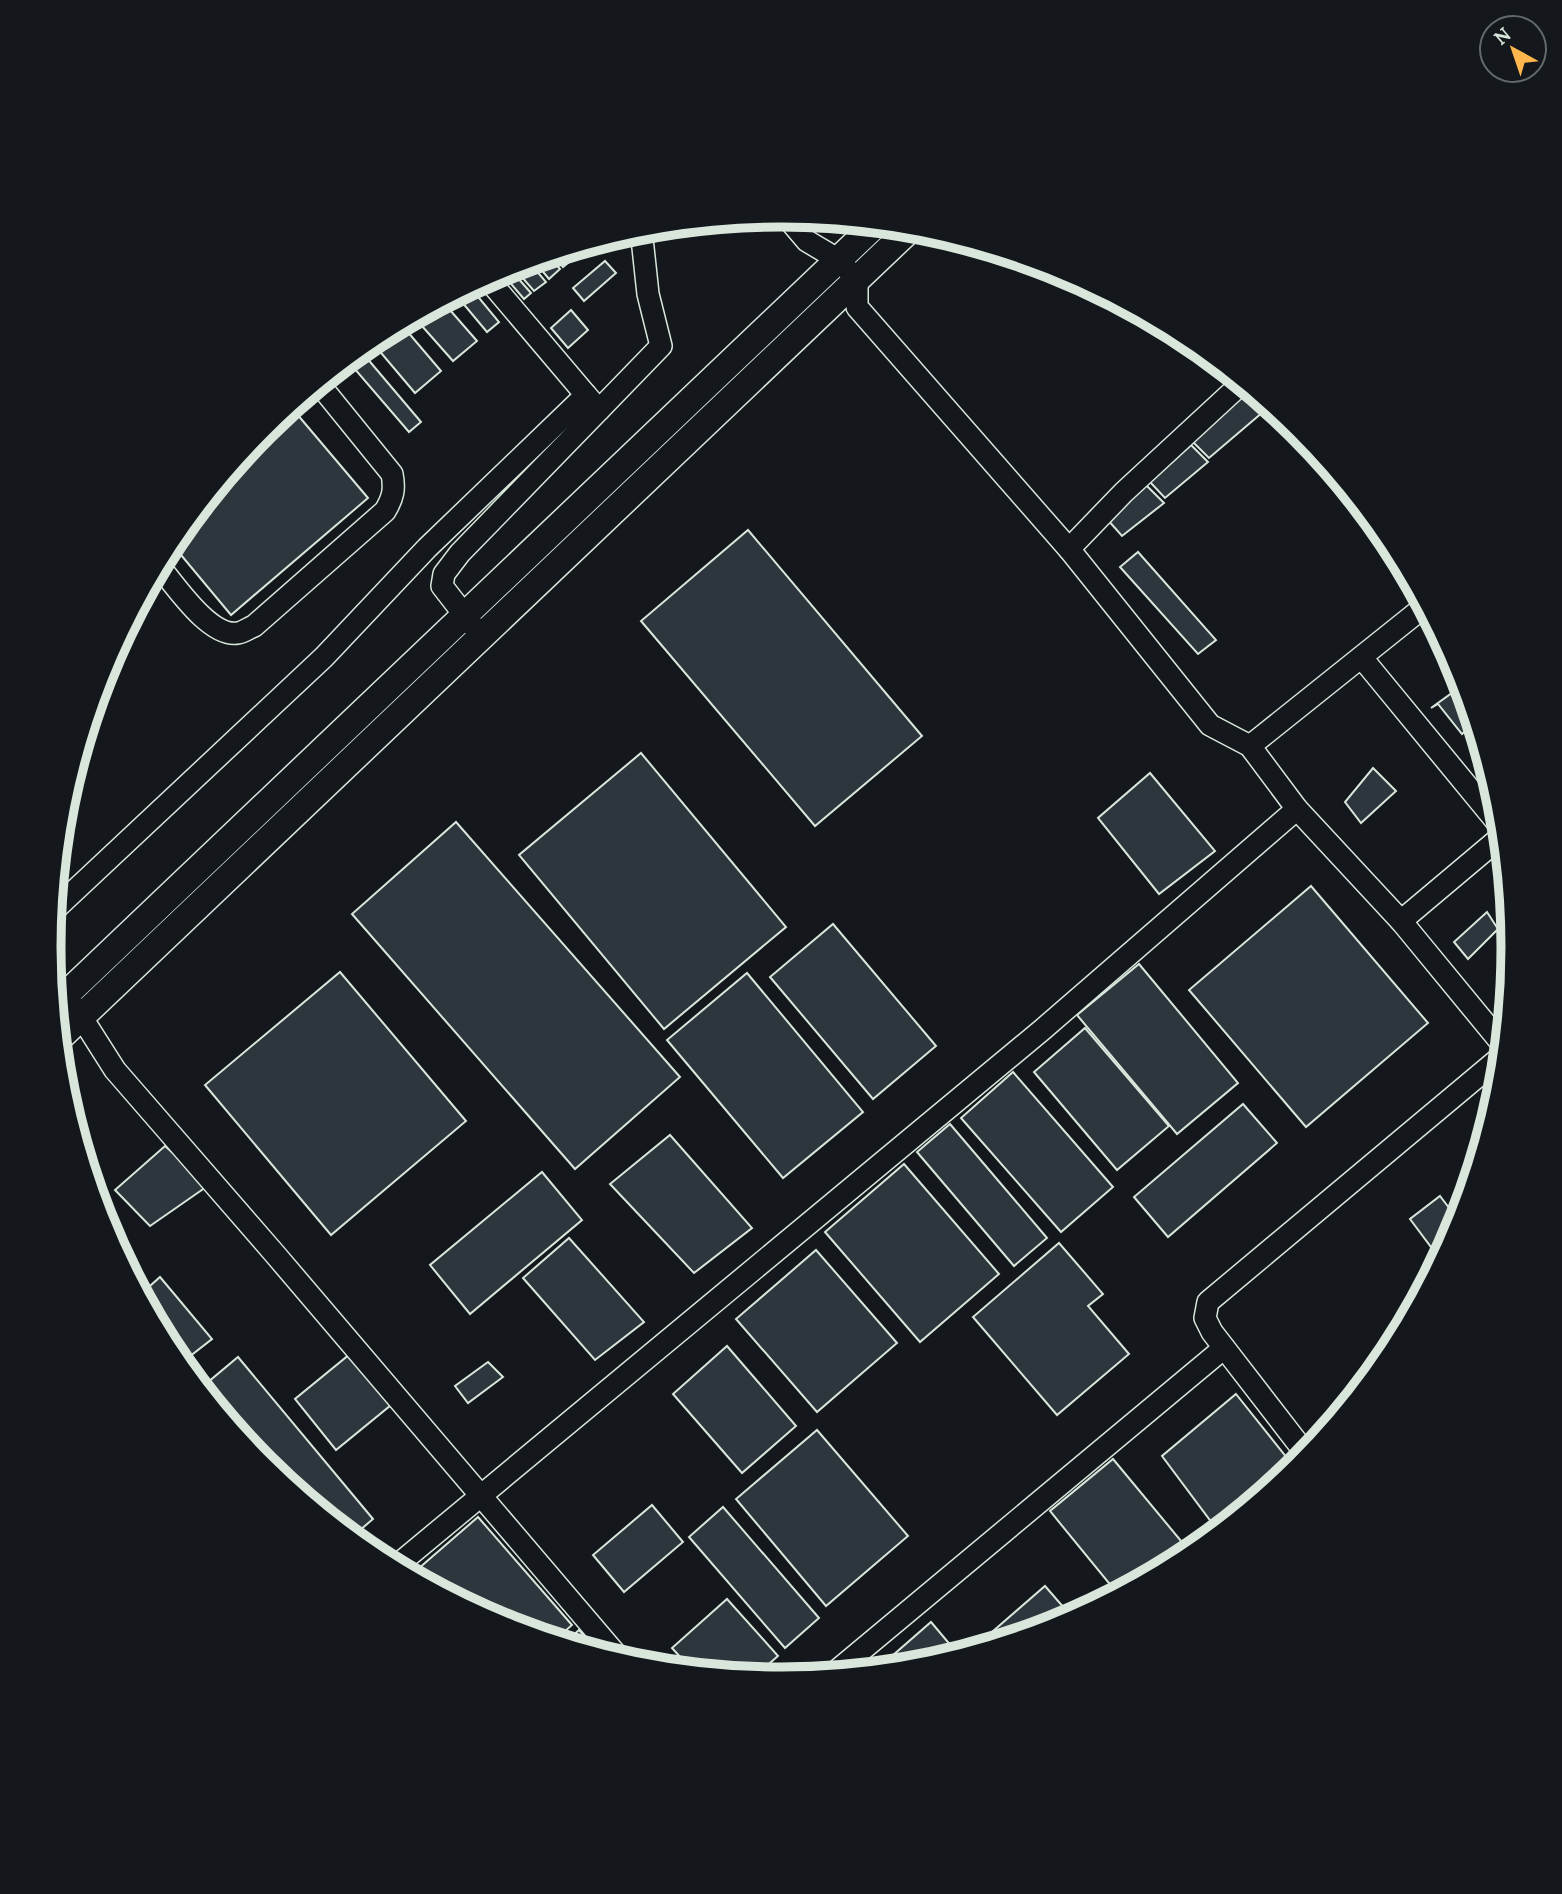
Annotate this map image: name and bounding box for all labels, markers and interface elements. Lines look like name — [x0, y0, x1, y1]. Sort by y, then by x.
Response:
north arrow — [1478, 14, 1548, 84]
text: N — [1489, 22, 1516, 50]

